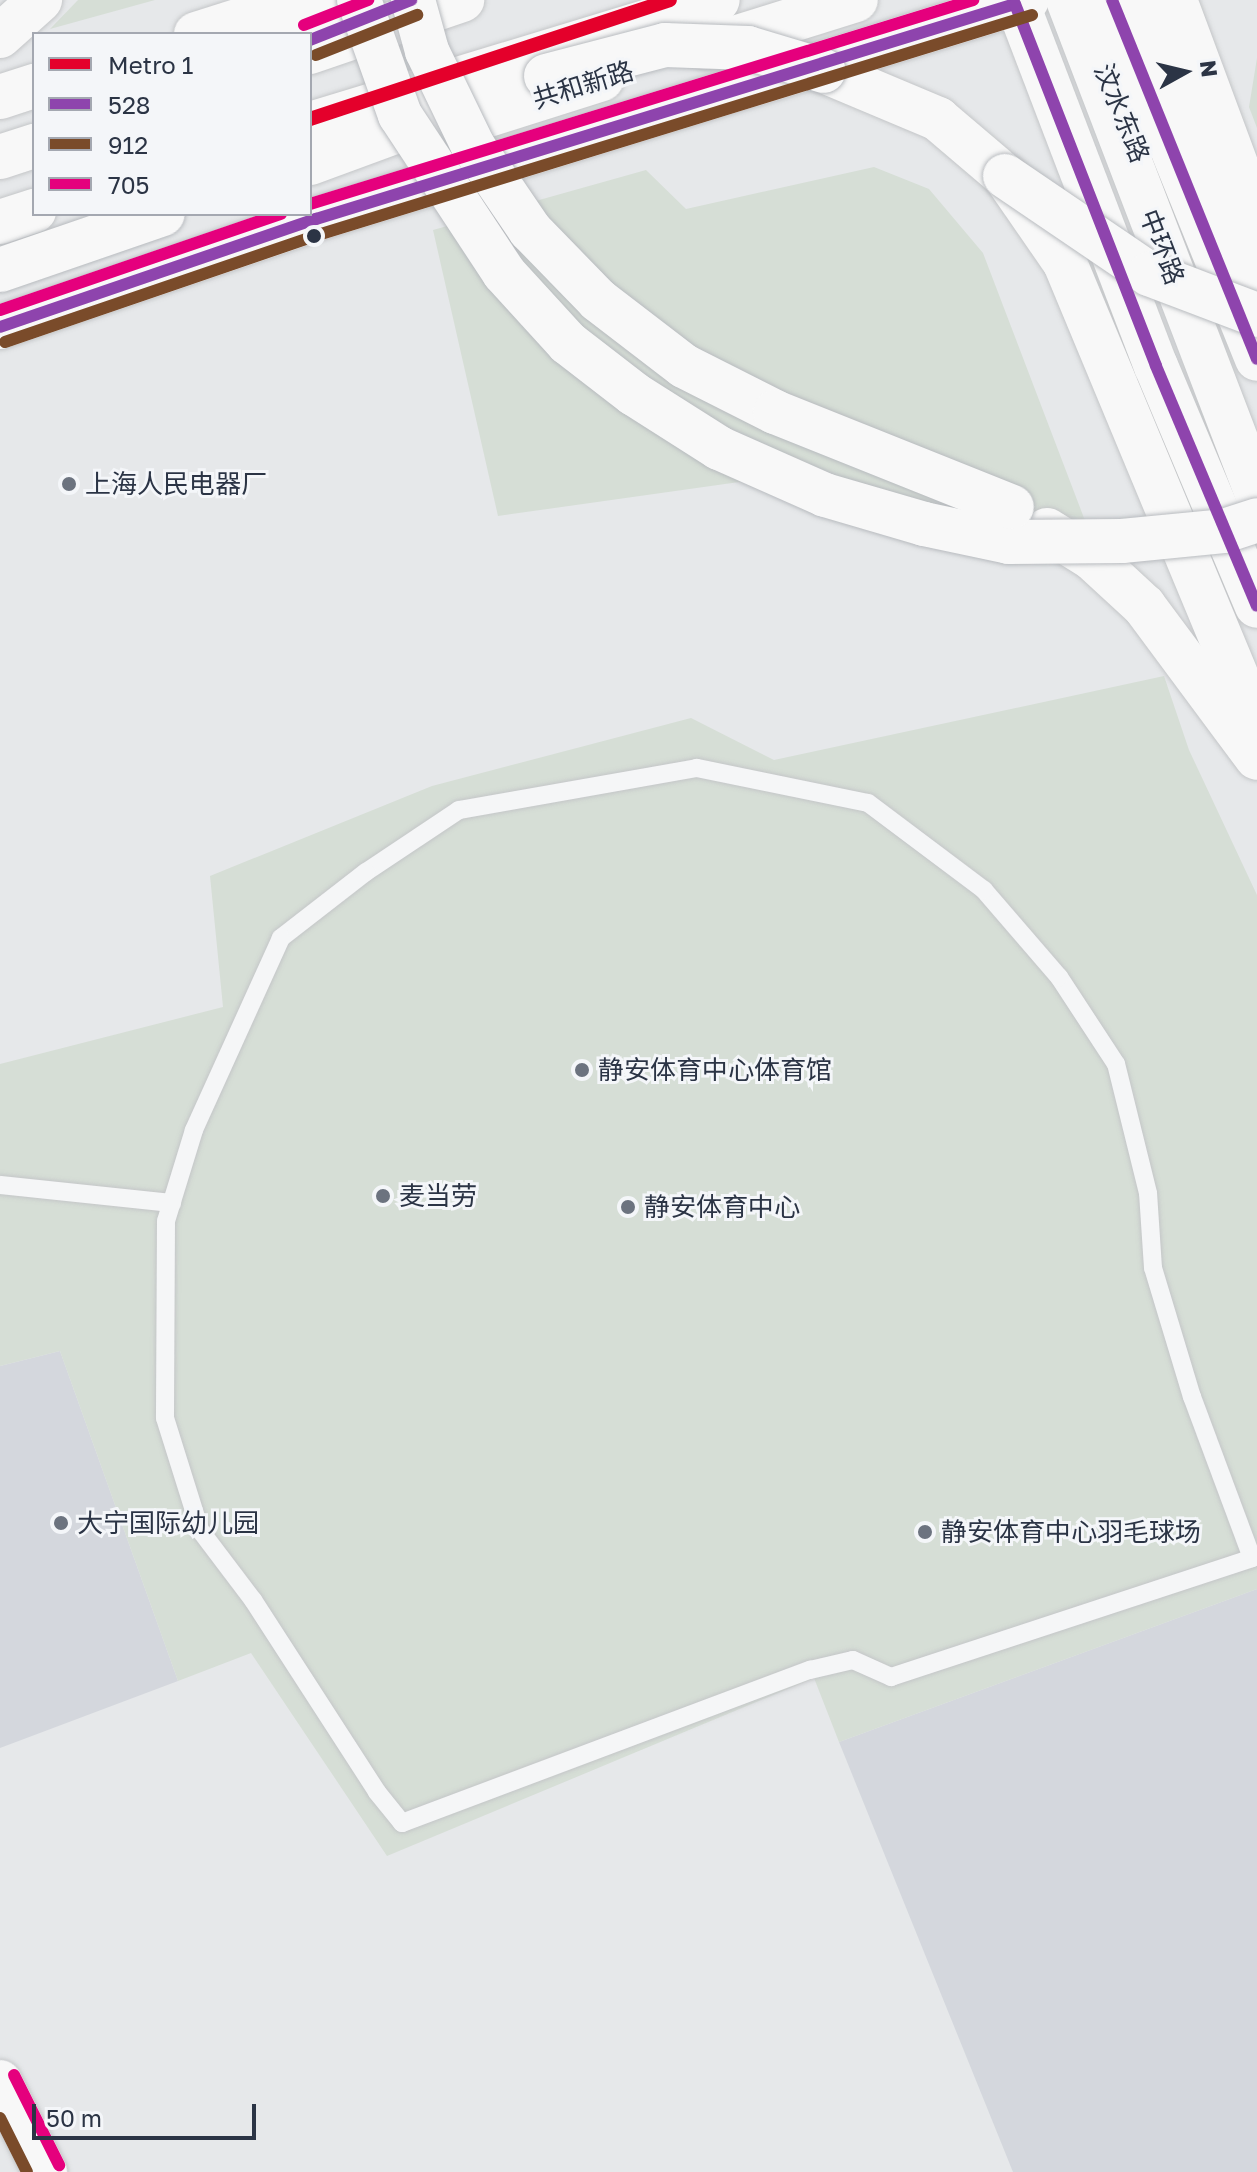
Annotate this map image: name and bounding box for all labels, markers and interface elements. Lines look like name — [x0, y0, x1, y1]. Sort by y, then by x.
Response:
legend — [32, 32, 312, 216]
north arrow — [1145, 32, 1225, 112]
text: Metro 1 — [108, 50, 193, 79]
street label: 共和新路 — [529, 55, 637, 115]
text: N — [1195, 58, 1224, 79]
street label: 汶水东路 — [1088, 59, 1156, 167]
text: 528 — [108, 90, 150, 119]
text: 912 — [108, 130, 148, 159]
text: 705 — [108, 170, 150, 199]
street label: 中环路 — [1133, 205, 1191, 289]
unlabelled marker — [306, 228, 322, 244]
place label: 上海人民电器厂 — [85, 468, 267, 500]
marker: 上海人民电器厂 — [60, 475, 78, 493]
place label: 静安体育中心体育馆 — [598, 1054, 832, 1086]
marker: 静安体育中心体育馆 — [573, 1061, 591, 1079]
place label: 麦当劳 — [399, 1180, 477, 1212]
marker: 麦当劳 — [374, 1187, 392, 1205]
place label: 静安体育中心 — [644, 1191, 800, 1223]
marker: 静安体育中心 — [619, 1198, 637, 1216]
place label: 大宁国际幼儿园 — [77, 1507, 259, 1539]
marker: 大宁国际幼儿园 — [52, 1514, 70, 1532]
place label: 静安体育中心羽毛球场 — [941, 1516, 1201, 1548]
marker: 静安体育中心羽毛球场 — [916, 1523, 934, 1541]
scale bar — [36, 2088, 260, 2138]
text: 50 m — [46, 2103, 102, 2132]

